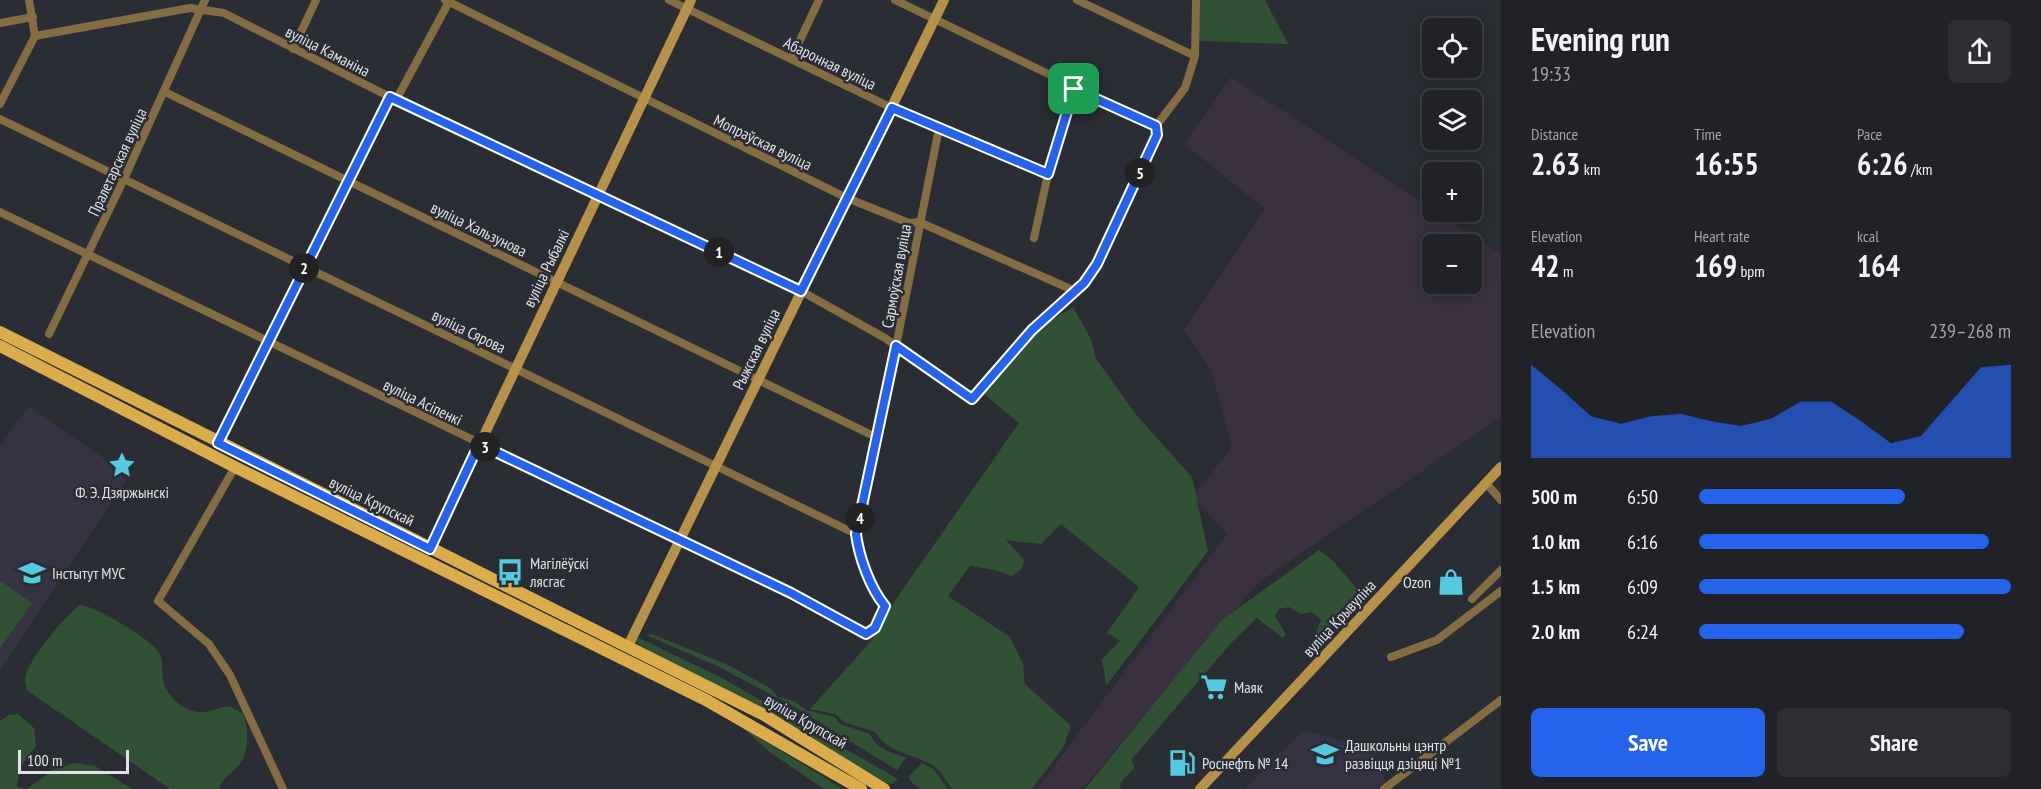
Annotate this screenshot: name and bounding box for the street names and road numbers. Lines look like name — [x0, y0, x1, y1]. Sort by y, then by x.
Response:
street label: вуліца Каманіна — [283, 21, 373, 81]
street label: Абаронная вуліца — [781, 32, 879, 94]
street label: Пралетарская вуліца — [83, 105, 151, 219]
street label: Мопраўская вуліца — [711, 110, 815, 174]
street label: вуліца Хальзунова — [428, 197, 530, 261]
street label: Сармоўская вуліца — [877, 222, 915, 330]
street label: вуліца Рыбалкі — [519, 226, 573, 310]
street label: вуліца Сярова — [429, 305, 509, 357]
street label: Рыжская вуліца — [728, 305, 784, 393]
street label: вуліца Асіпенкі — [380, 374, 466, 430]
street label: вуліца Крупскай — [326, 472, 418, 530]
street label: вуліца Крывуліна — [1298, 575, 1380, 661]
street label: вуліца Крупскай — [761, 689, 851, 753]

